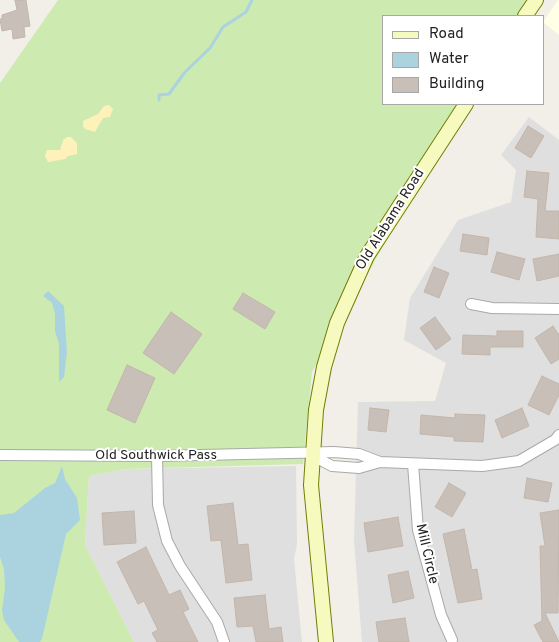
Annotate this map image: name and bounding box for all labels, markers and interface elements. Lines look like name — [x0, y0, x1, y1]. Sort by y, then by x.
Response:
legend — [382, 15, 544, 105]
text: Road — [429, 25, 464, 44]
text: Water — [429, 50, 468, 69]
text: Building — [429, 75, 484, 94]
street label: Old Alabama Road — [353, 166, 429, 274]
street label: Old Southwick Pass — [95, 448, 217, 464]
street label: Mill Circle — [411, 522, 441, 586]

